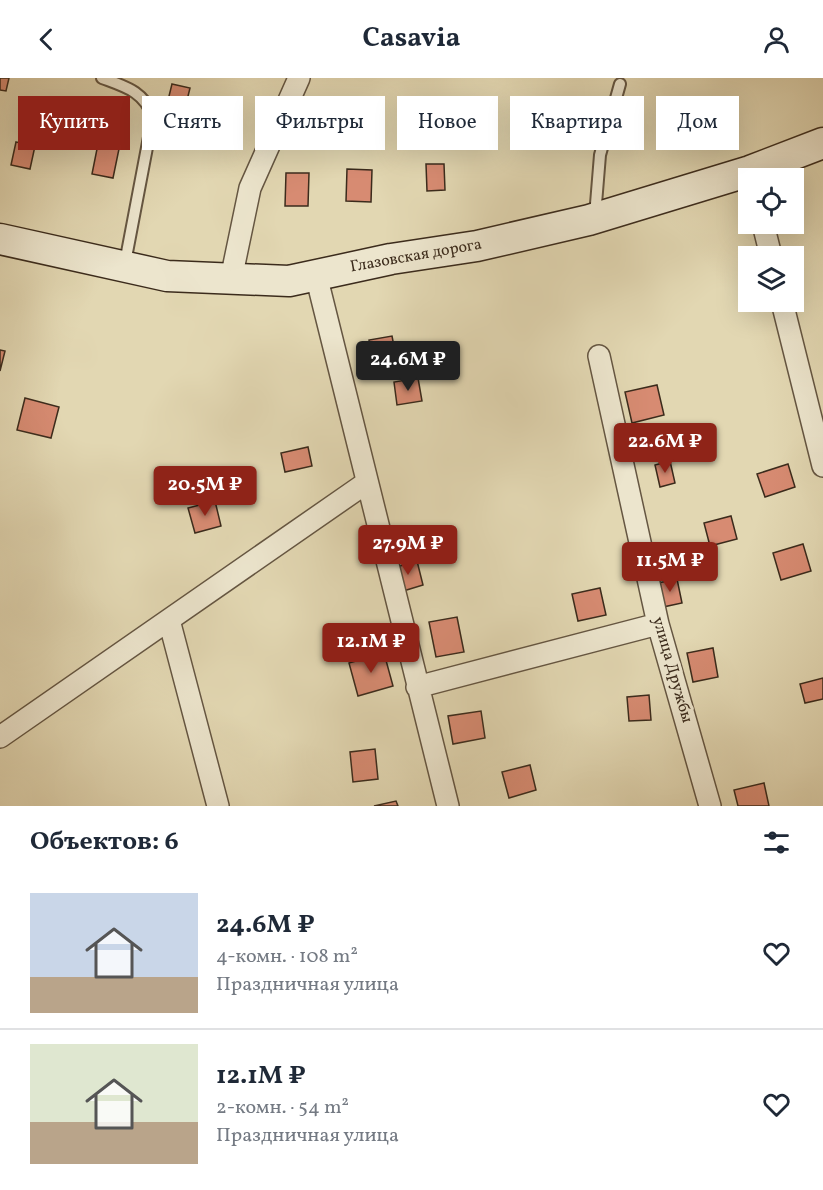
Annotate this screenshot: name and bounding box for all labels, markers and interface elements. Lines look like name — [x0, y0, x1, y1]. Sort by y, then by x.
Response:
text: Casavia — [363, 20, 460, 58]
icon: back — [30, 23, 63, 56]
icon: person — [760, 23, 793, 56]
chip: Купить — [18, 96, 130, 150]
chip: Снять — [142, 96, 243, 150]
chip: Фильтры — [255, 96, 385, 150]
chip: Новое — [397, 96, 498, 150]
chip: Квартира — [510, 96, 644, 150]
chip: Дом — [656, 96, 739, 150]
map controls — [738, 168, 804, 312]
button: locate — [738, 168, 804, 234]
street label: Глазовская дорога — [348, 234, 484, 278]
button: layers — [738, 246, 804, 312]
pin: 24.6M ₽ — [353, 341, 463, 392]
text: 24.6M ₽ — [370, 346, 446, 374]
pin: 22.6M ₽ — [610, 423, 720, 474]
text: 22.6M ₽ — [628, 428, 702, 456]
pin: 20.5M ₽ — [150, 466, 260, 517]
text: 20.5M ₽ — [168, 471, 242, 499]
pin: 27.9M ₽ — [353, 525, 463, 576]
text: 27.9M ₽ — [372, 530, 444, 558]
pin: 11.5M ₽ — [615, 542, 725, 593]
text: 11.5M ₽ — [636, 547, 704, 575]
street label: улица Дружбы — [646, 614, 698, 726]
pin: 12.1M ₽ — [316, 623, 426, 674]
text: 12.1M ₽ — [336, 628, 406, 656]
text: Объектов: 6 — [30, 824, 179, 860]
icon: filters — [760, 826, 793, 859]
text: 24.6M ₽ — [216, 907, 315, 943]
icon: home — [78, 917, 150, 989]
icon: heart — [760, 937, 793, 970]
text: 4-комн. · 108 m² — [216, 943, 358, 971]
text: Праздничная улица — [216, 971, 399, 999]
text: 12.1M ₽ — [216, 1058, 306, 1094]
icon: home — [78, 1068, 150, 1140]
icon: heart — [760, 1088, 793, 1121]
text: 2-комн. · 54 m² — [216, 1094, 349, 1122]
text: Праздничная улица — [216, 1122, 399, 1150]

